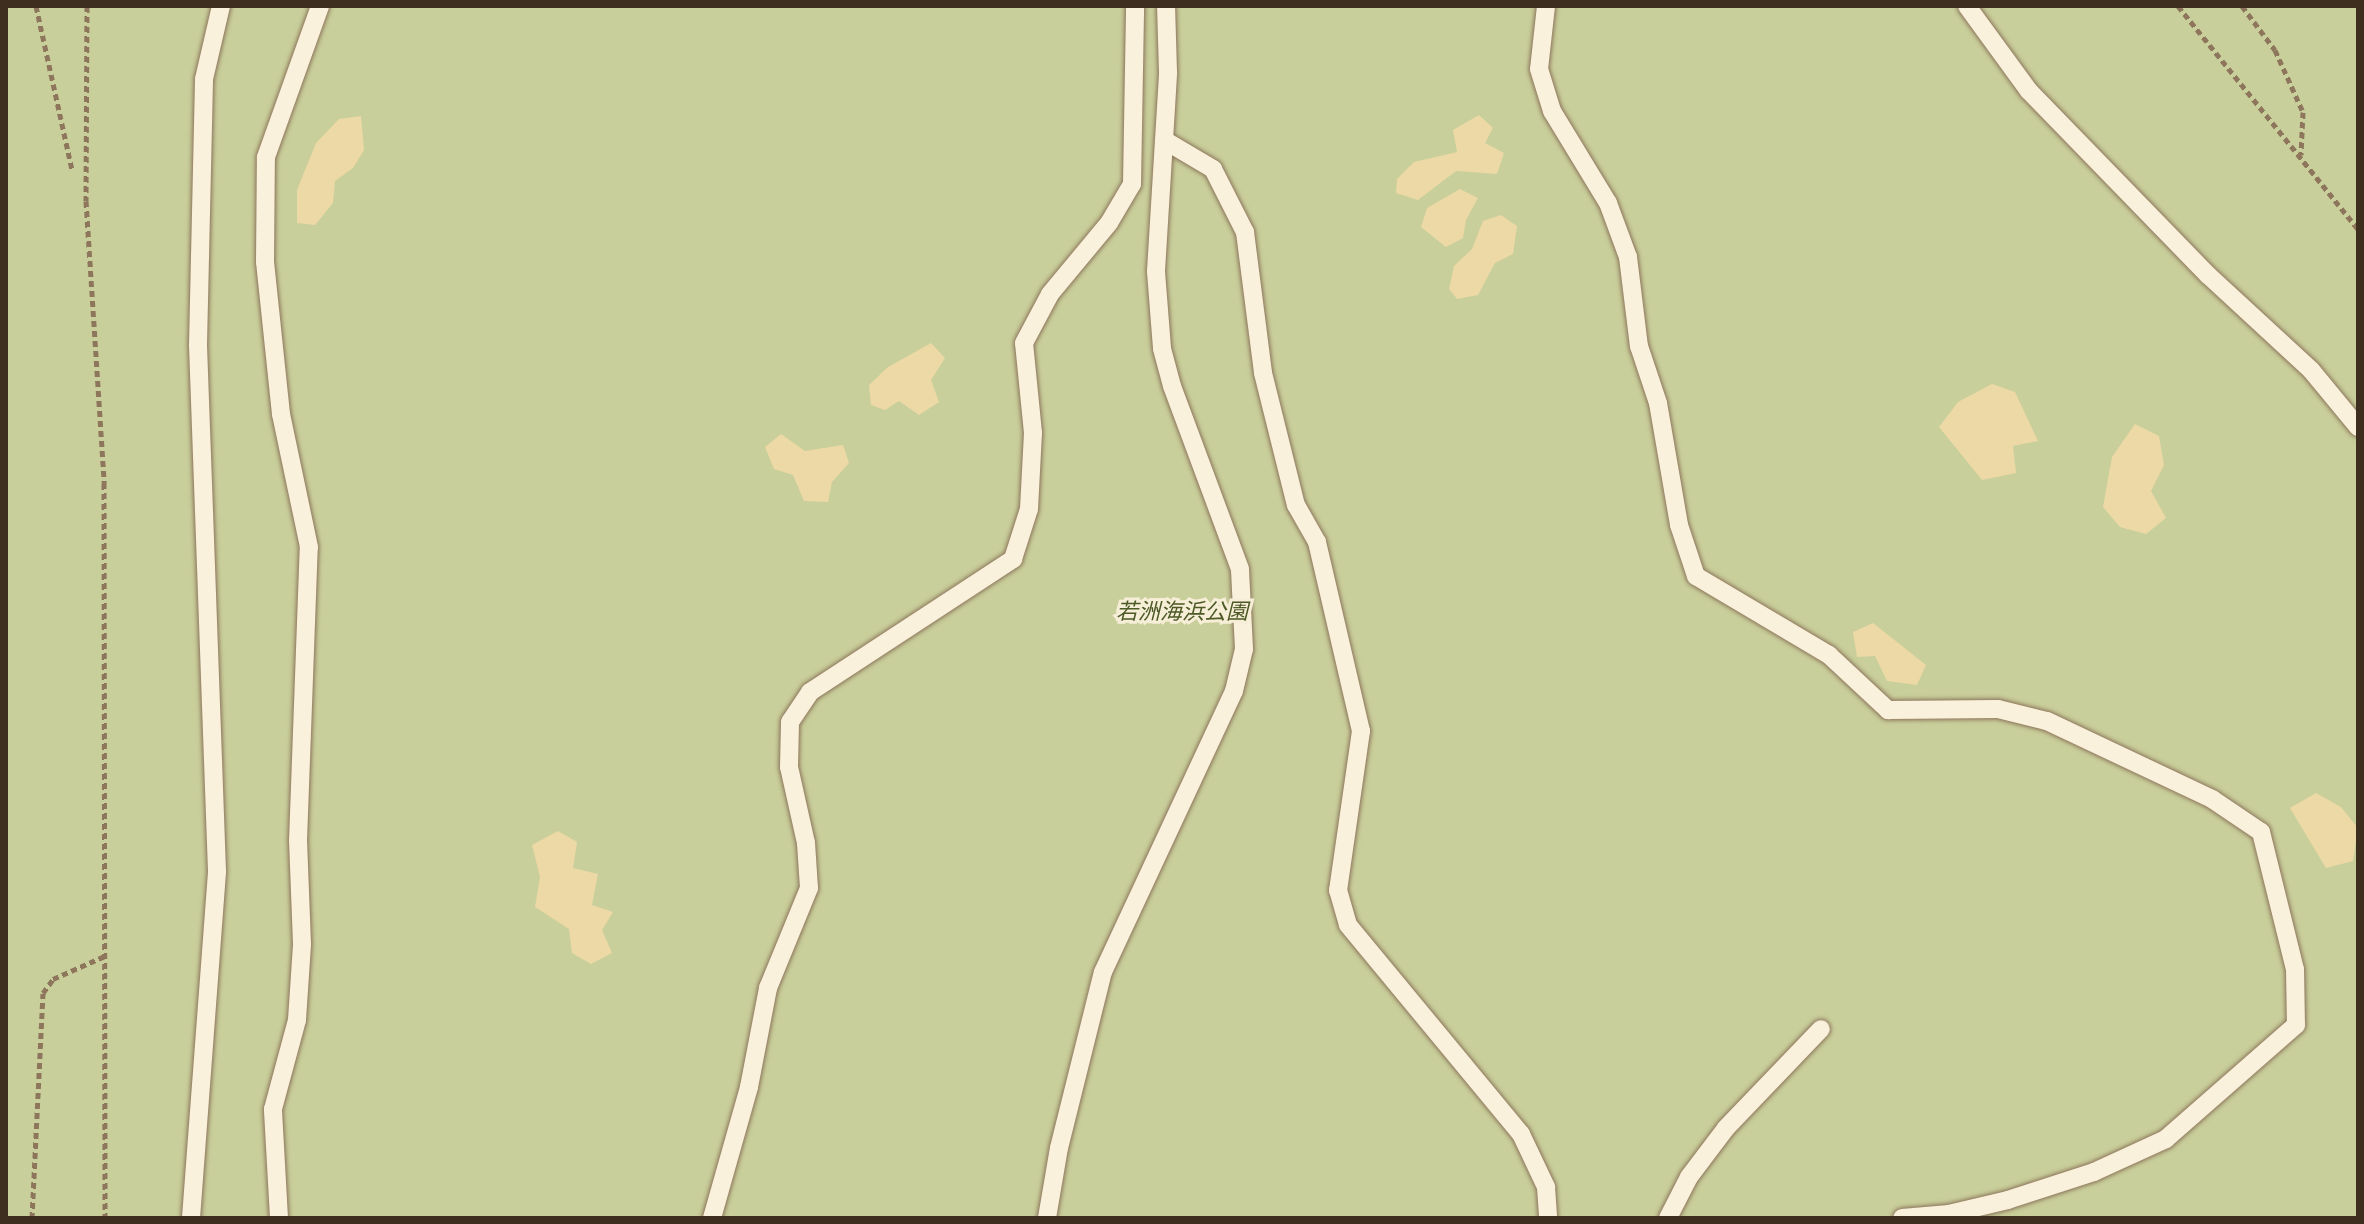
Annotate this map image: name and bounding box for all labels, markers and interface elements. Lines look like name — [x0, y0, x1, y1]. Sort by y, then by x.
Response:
park label: 若洲海浜公園 — [1116, 599, 1248, 625]

